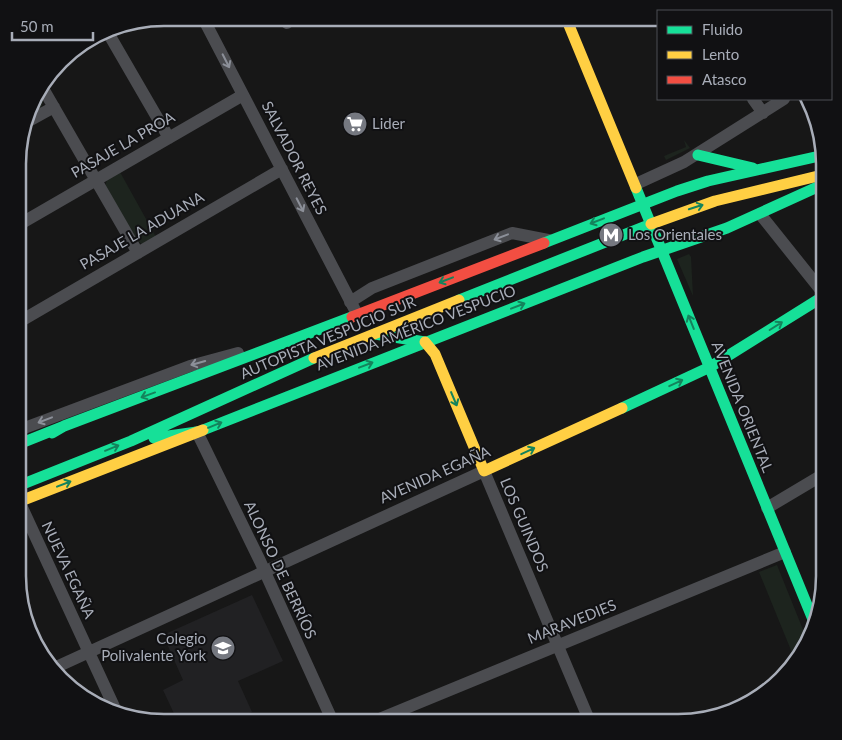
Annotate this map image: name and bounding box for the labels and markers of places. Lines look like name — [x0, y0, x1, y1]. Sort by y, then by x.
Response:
supermarket icon: Lider — [342, 111, 368, 137]
place label: Lider — [372, 114, 406, 132]
metro station icon: Los Orientales — [598, 222, 624, 248]
place label: Los Orientales — [628, 225, 722, 243]
place label: Colegio Polivalente York — [101, 629, 206, 664]
school or university icon: Colegio Polivalente York — [210, 635, 236, 661]

